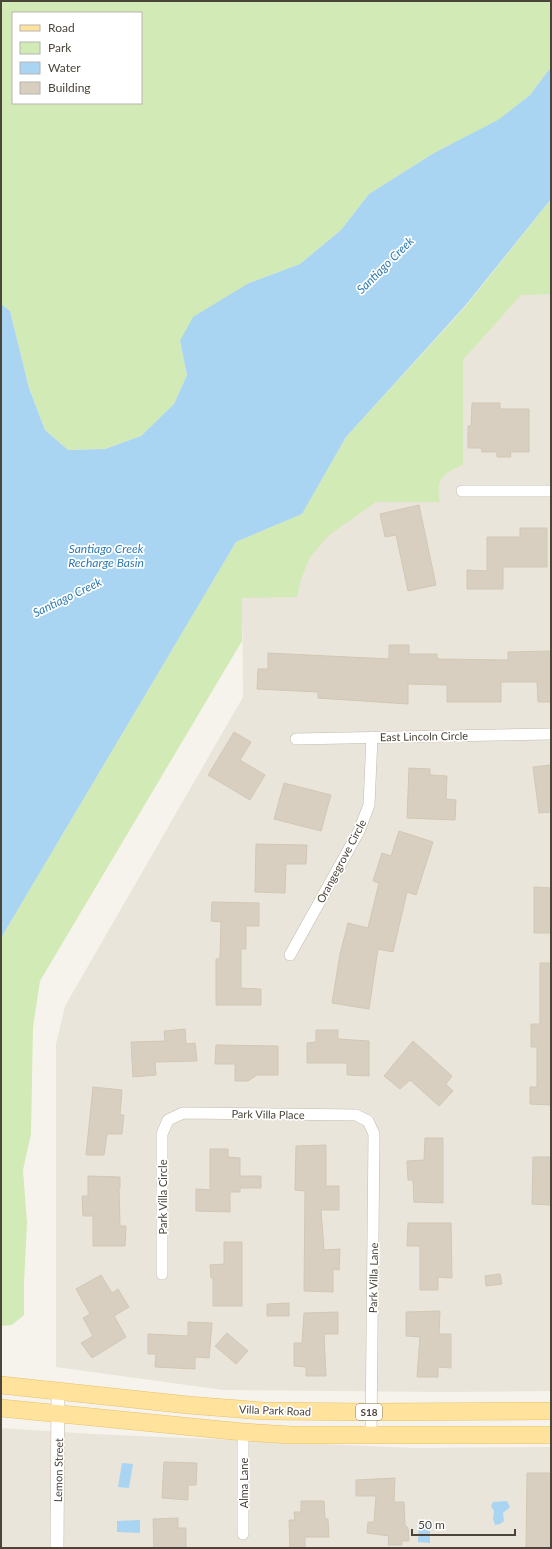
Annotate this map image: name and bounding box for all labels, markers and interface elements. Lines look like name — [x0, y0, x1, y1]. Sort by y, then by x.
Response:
legend — [12, 12, 142, 104]
text: Road — [48, 20, 75, 35]
text: Park — [48, 40, 72, 55]
text: Water — [48, 60, 81, 75]
text: Building — [48, 80, 91, 95]
water label: Santiago Creek — [353, 233, 417, 297]
water label: Santiago Creek Recharge Basin — [68, 541, 144, 570]
water label: Santiago Creek — [30, 574, 104, 620]
street label: East Lincoln Circle — [380, 729, 468, 743]
street label: Orangegrove Circle — [313, 817, 369, 905]
street label: Park Villa Place — [231, 1107, 305, 1121]
street label: Park Villa Circle — [156, 1159, 169, 1234]
street label: Park Villa Lane — [366, 1242, 380, 1313]
street label: Villa Park Road — [239, 1402, 311, 1418]
road number: S18 — [356, 1404, 382, 1420]
street label: Lemon Street — [51, 1438, 65, 1502]
street label: Alma Lane — [237, 1458, 250, 1508]
scale bar — [412, 1511, 515, 1537]
text: 50 m — [418, 1517, 445, 1532]

